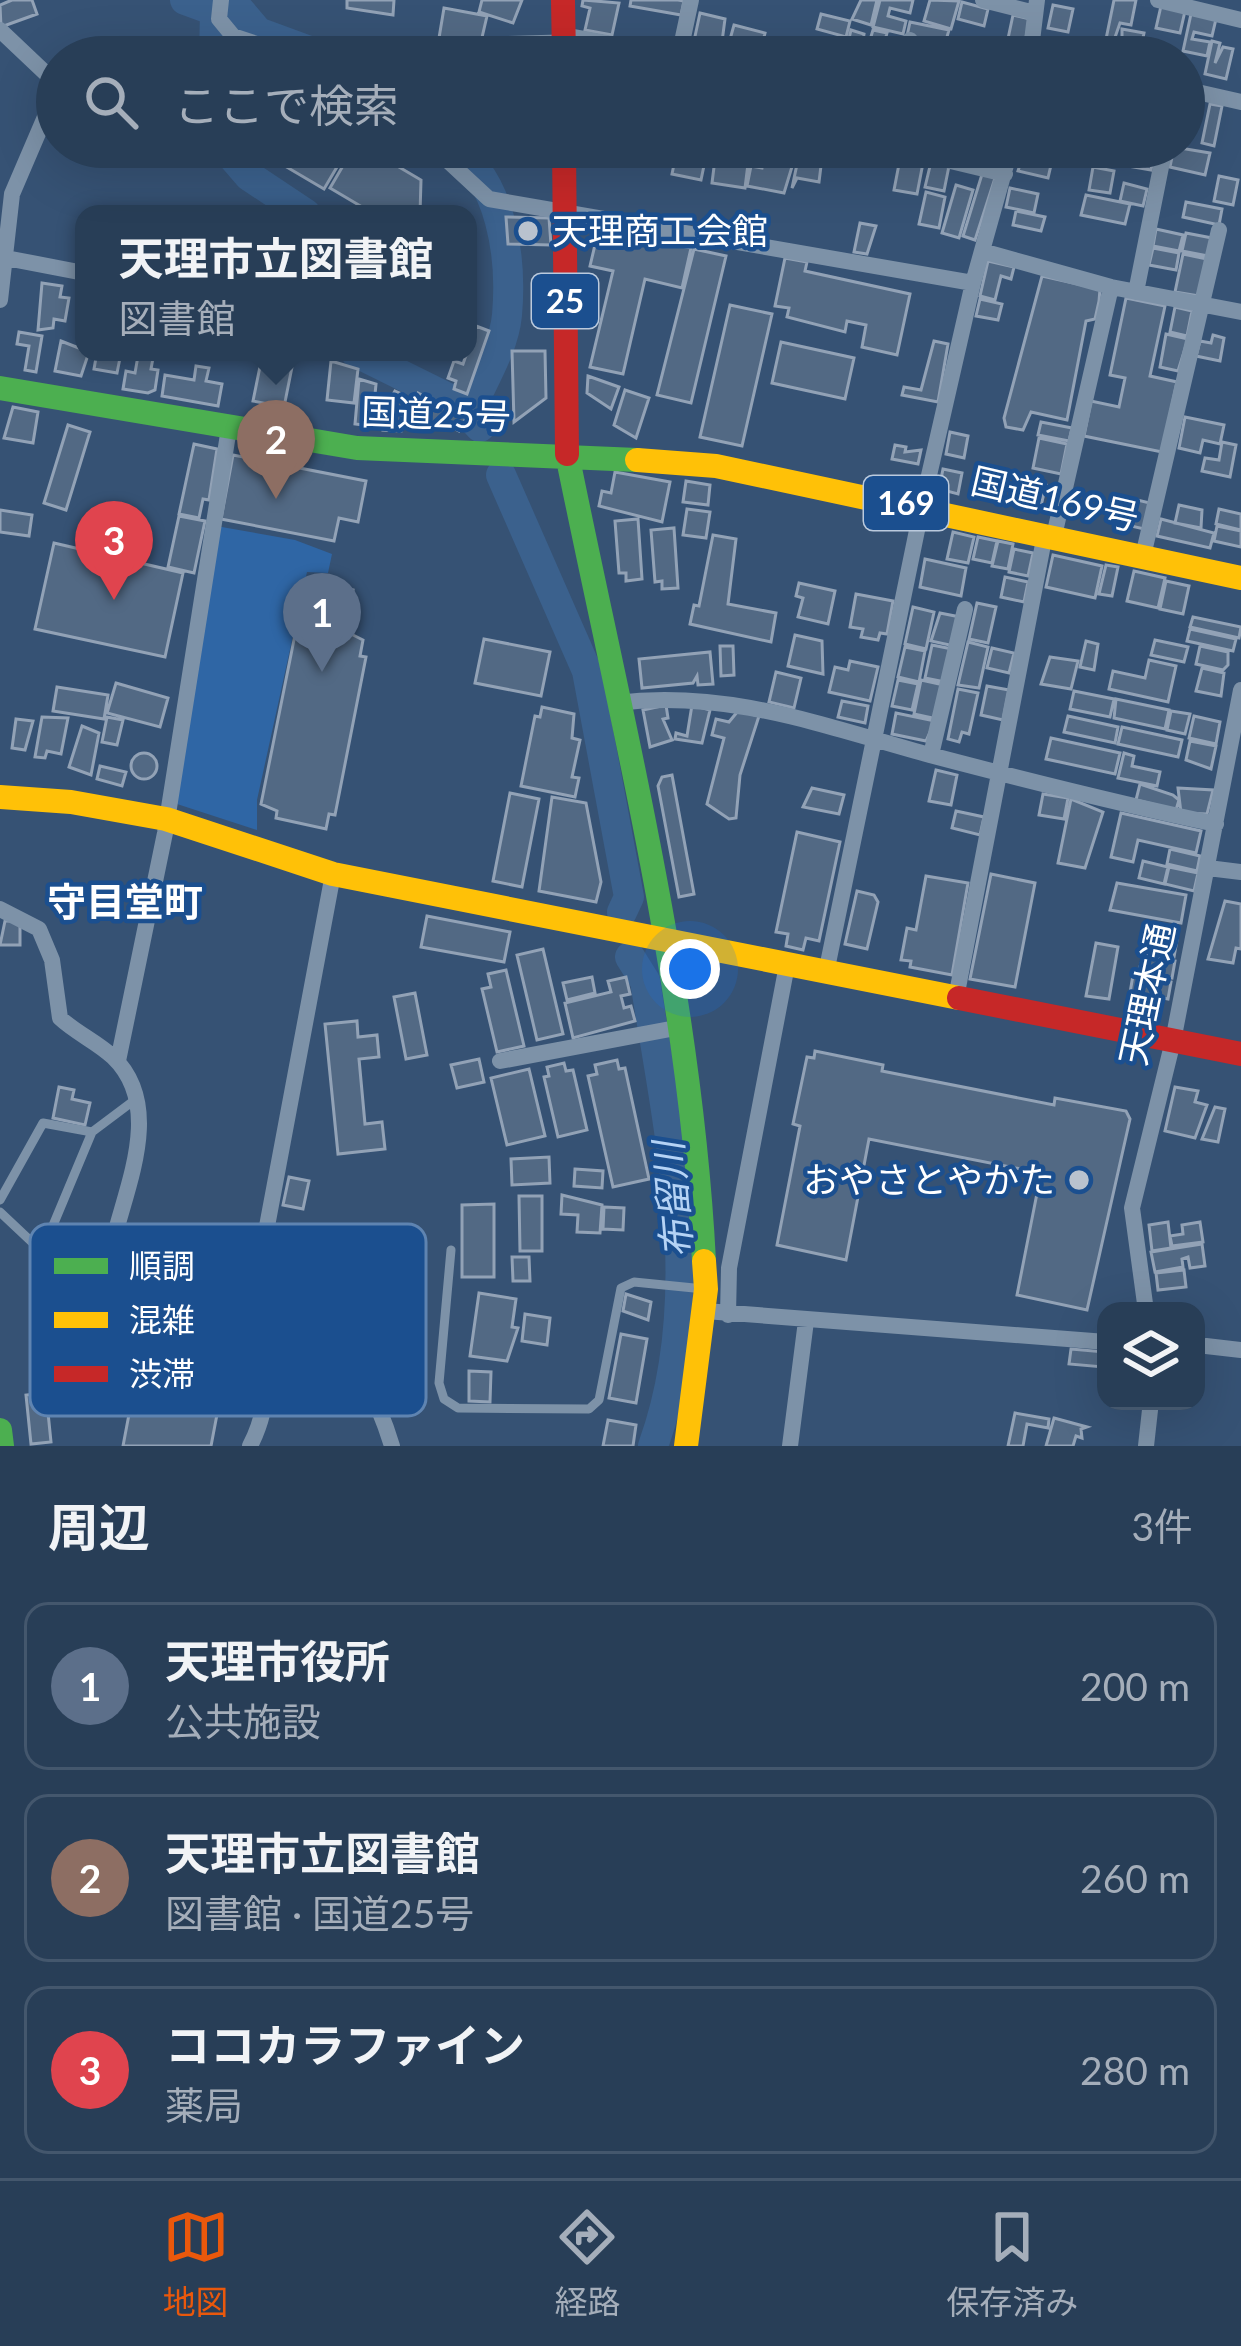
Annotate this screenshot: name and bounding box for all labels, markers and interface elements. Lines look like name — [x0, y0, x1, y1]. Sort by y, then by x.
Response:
search box — [36, 36, 1205, 168]
icon: search — [78, 69, 144, 135]
text: ここで検索 — [174, 78, 399, 132]
popup — [75, 205, 477, 361]
place label: 天理商工会館 — [552, 208, 768, 252]
marker: 天理商工会館 — [515, 218, 541, 244]
text: 天理市立図書館 — [118, 231, 434, 285]
road number: 25 — [532, 274, 598, 328]
text: 図書館 — [118, 295, 236, 341]
street label: 国道25号 — [360, 388, 512, 438]
pin: 2 — [237, 400, 315, 499]
street label: 国道169号 — [967, 457, 1143, 539]
road number: 169 — [864, 476, 948, 530]
pin: 3 — [75, 501, 153, 600]
pin: 1 — [283, 573, 361, 672]
district label: 守目堂町 — [47, 878, 203, 924]
street label: 天理本通 — [1110, 919, 1183, 1069]
your location — [660, 939, 720, 999]
water label: 布留川 — [644, 1136, 700, 1260]
place label: おやさとやかた — [803, 1157, 1055, 1201]
marker: おやさとやかた — [1066, 1167, 1092, 1193]
legend — [30, 1224, 426, 1416]
text: 順調 — [129, 1245, 195, 1285]
text: 混雑 — [129, 1299, 195, 1339]
map controls — [1097, 1302, 1205, 1410]
button: layers — [1097, 1302, 1205, 1410]
text: 渋滞 — [129, 1353, 195, 1393]
text: 周辺 — [48, 1496, 150, 1557]
text: 3件 — [1131, 1503, 1193, 1549]
text: 天理市役所 — [165, 1634, 390, 1688]
text: 1 — [79, 1663, 101, 1709]
text: 200 m — [1080, 1663, 1190, 1709]
text: 公共施設 — [165, 1698, 321, 1744]
text: 天理市立図書館 — [165, 1826, 480, 1880]
text: 2 — [79, 1855, 101, 1901]
text: 260 m — [1080, 1855, 1190, 1901]
text: 図書館 · 国道25号 — [165, 1890, 474, 1936]
text: ココカラファイン — [165, 2018, 525, 2072]
text: 3 — [79, 2047, 101, 2093]
text: 280 m — [1080, 2047, 1190, 2093]
text: 薬局 — [165, 2082, 243, 2128]
tab: 地図 — [163, 2204, 229, 2324]
tab: 経路 — [554, 2204, 620, 2324]
tab: 保存済み — [946, 2204, 1078, 2324]

